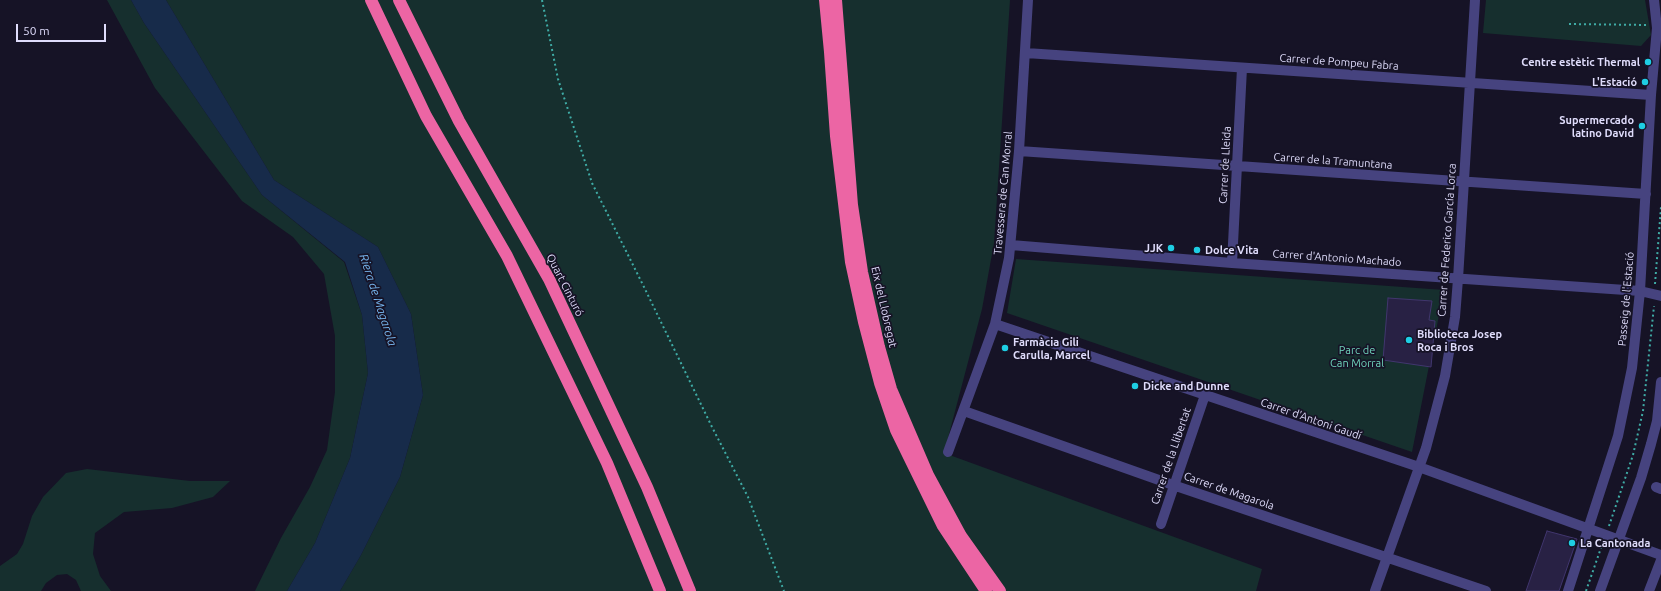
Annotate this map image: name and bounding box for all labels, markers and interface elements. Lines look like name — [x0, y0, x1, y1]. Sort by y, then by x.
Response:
scale bar — [18, 16, 108, 42]
text: 50 m — [23, 24, 50, 37]
street label: Carrer de Pompeu Fabra — [1279, 51, 1399, 73]
place label: Centre estètic Thermal — [1521, 55, 1640, 69]
marker: Centre estètic Thermal — [1643, 57, 1653, 67]
place label: L'Estació — [1592, 75, 1637, 89]
marker: L'Estació — [1640, 77, 1650, 87]
place label: Supermercado latino David — [1559, 113, 1634, 139]
marker: Supermercado latino David — [1637, 121, 1647, 131]
street label: Carrer de Lleida — [1216, 126, 1234, 204]
street label: Travessera de Can Morral — [991, 131, 1015, 255]
street label: Carrer de la Tramuntana — [1273, 150, 1393, 172]
street label: Carrer de Federico García Lorca — [1435, 163, 1459, 317]
place label: JJK — [1144, 241, 1163, 255]
marker: JJK — [1166, 243, 1176, 253]
place label: Dolce Vita — [1205, 243, 1259, 257]
marker: Dolce Vita — [1192, 245, 1202, 255]
street label: Carrer d'Antonio Machado — [1272, 247, 1402, 269]
street label: Passeig de l'Estació — [1615, 251, 1637, 347]
water label: Riera de Magarola — [356, 252, 400, 348]
street label: Quart Cinturó — [544, 252, 586, 318]
street label: Eix del Llobregat — [868, 265, 900, 349]
place label: Biblioteca Josep Roca i Bros — [1417, 327, 1502, 353]
place label: Farmàcia Gili Carulla, Marcel — [1013, 335, 1090, 361]
marker: Biblioteca Josep Roca i Bros — [1404, 335, 1414, 345]
marker: Farmàcia Gili Carulla, Marcel — [1000, 343, 1010, 353]
park label: Parc de Can Morral — [1330, 343, 1384, 369]
place label: Dicke and Dunne — [1143, 379, 1230, 393]
marker: Dicke and Dunne — [1130, 381, 1140, 391]
street label: Carrer d'Antoni Gaudí — [1259, 396, 1363, 442]
street label: Carrer de la Llibertat — [1148, 406, 1194, 506]
street label: Carrer de Magarola — [1182, 469, 1276, 513]
place label: La Cantonada — [1580, 536, 1650, 550]
marker: La Cantonada — [1567, 538, 1577, 548]

